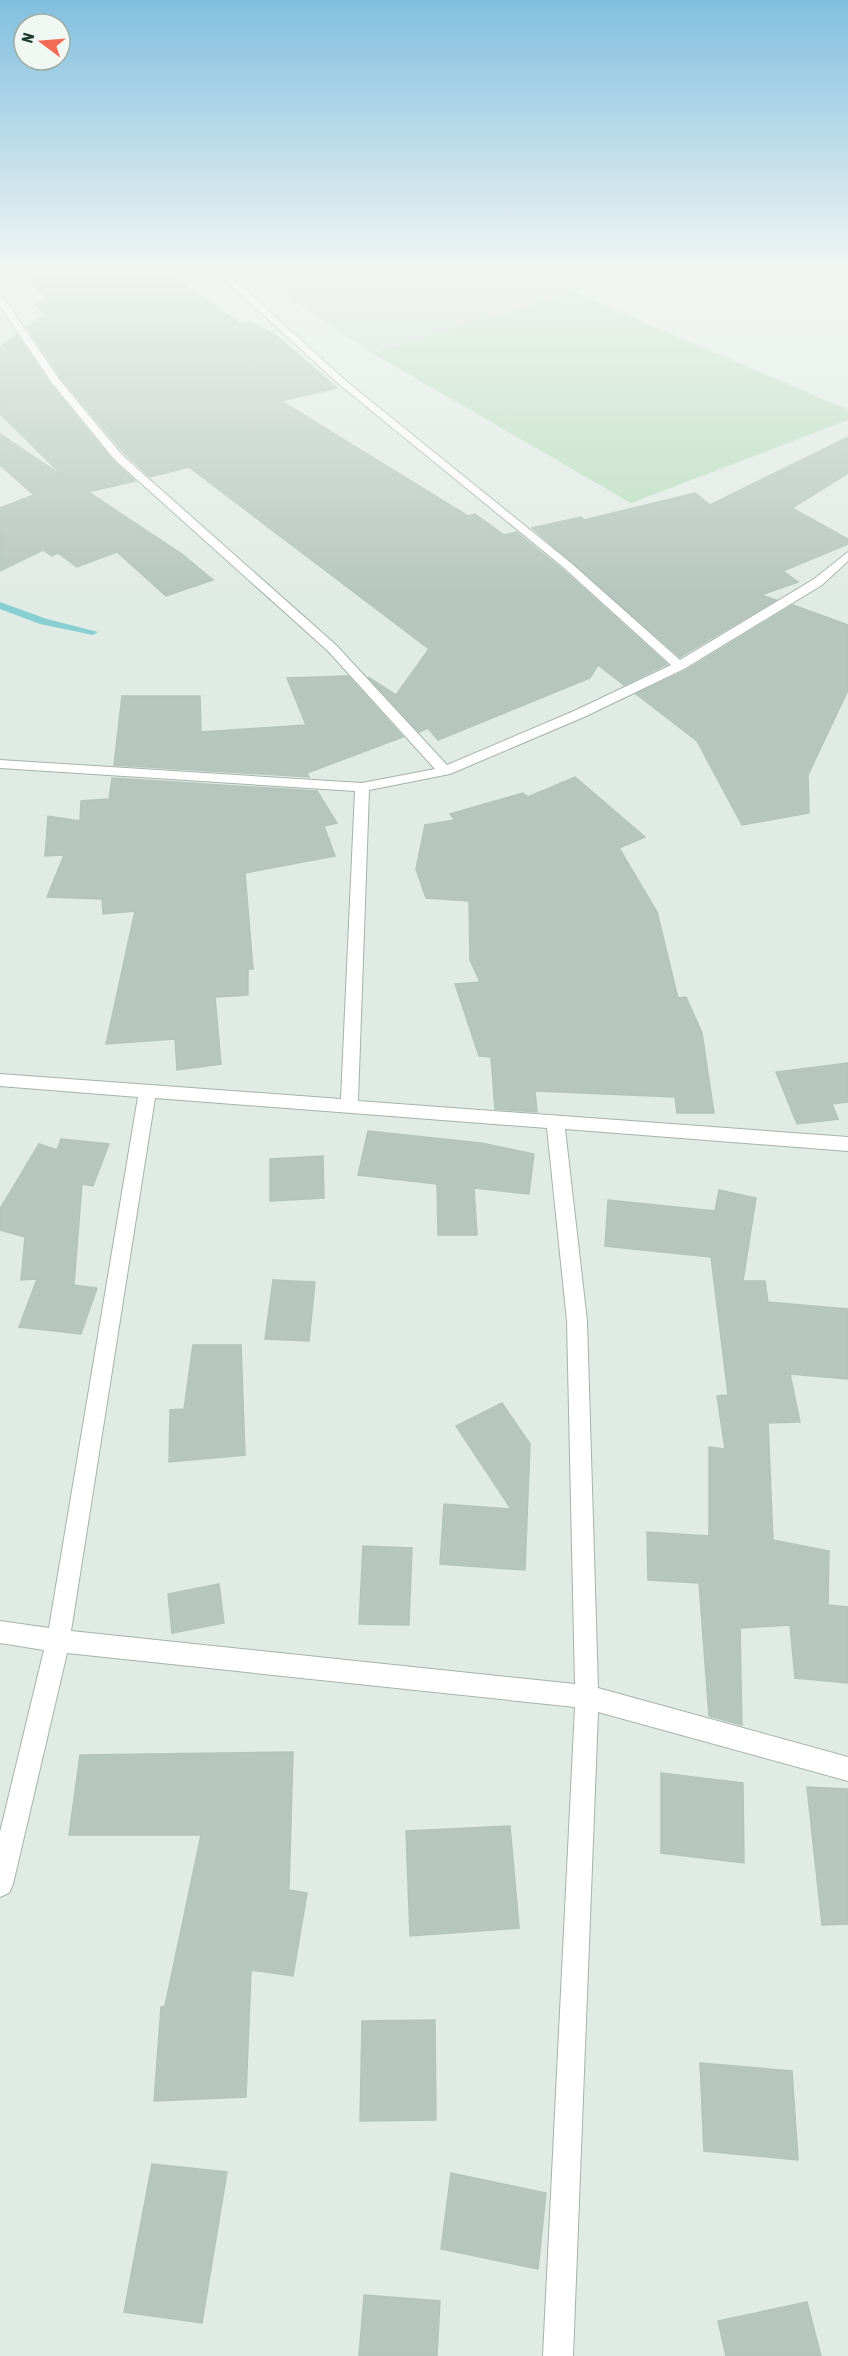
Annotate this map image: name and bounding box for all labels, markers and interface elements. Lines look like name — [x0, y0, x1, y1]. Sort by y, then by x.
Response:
north arrow — [12, 12, 72, 72]
text: N — [18, 31, 38, 45]

